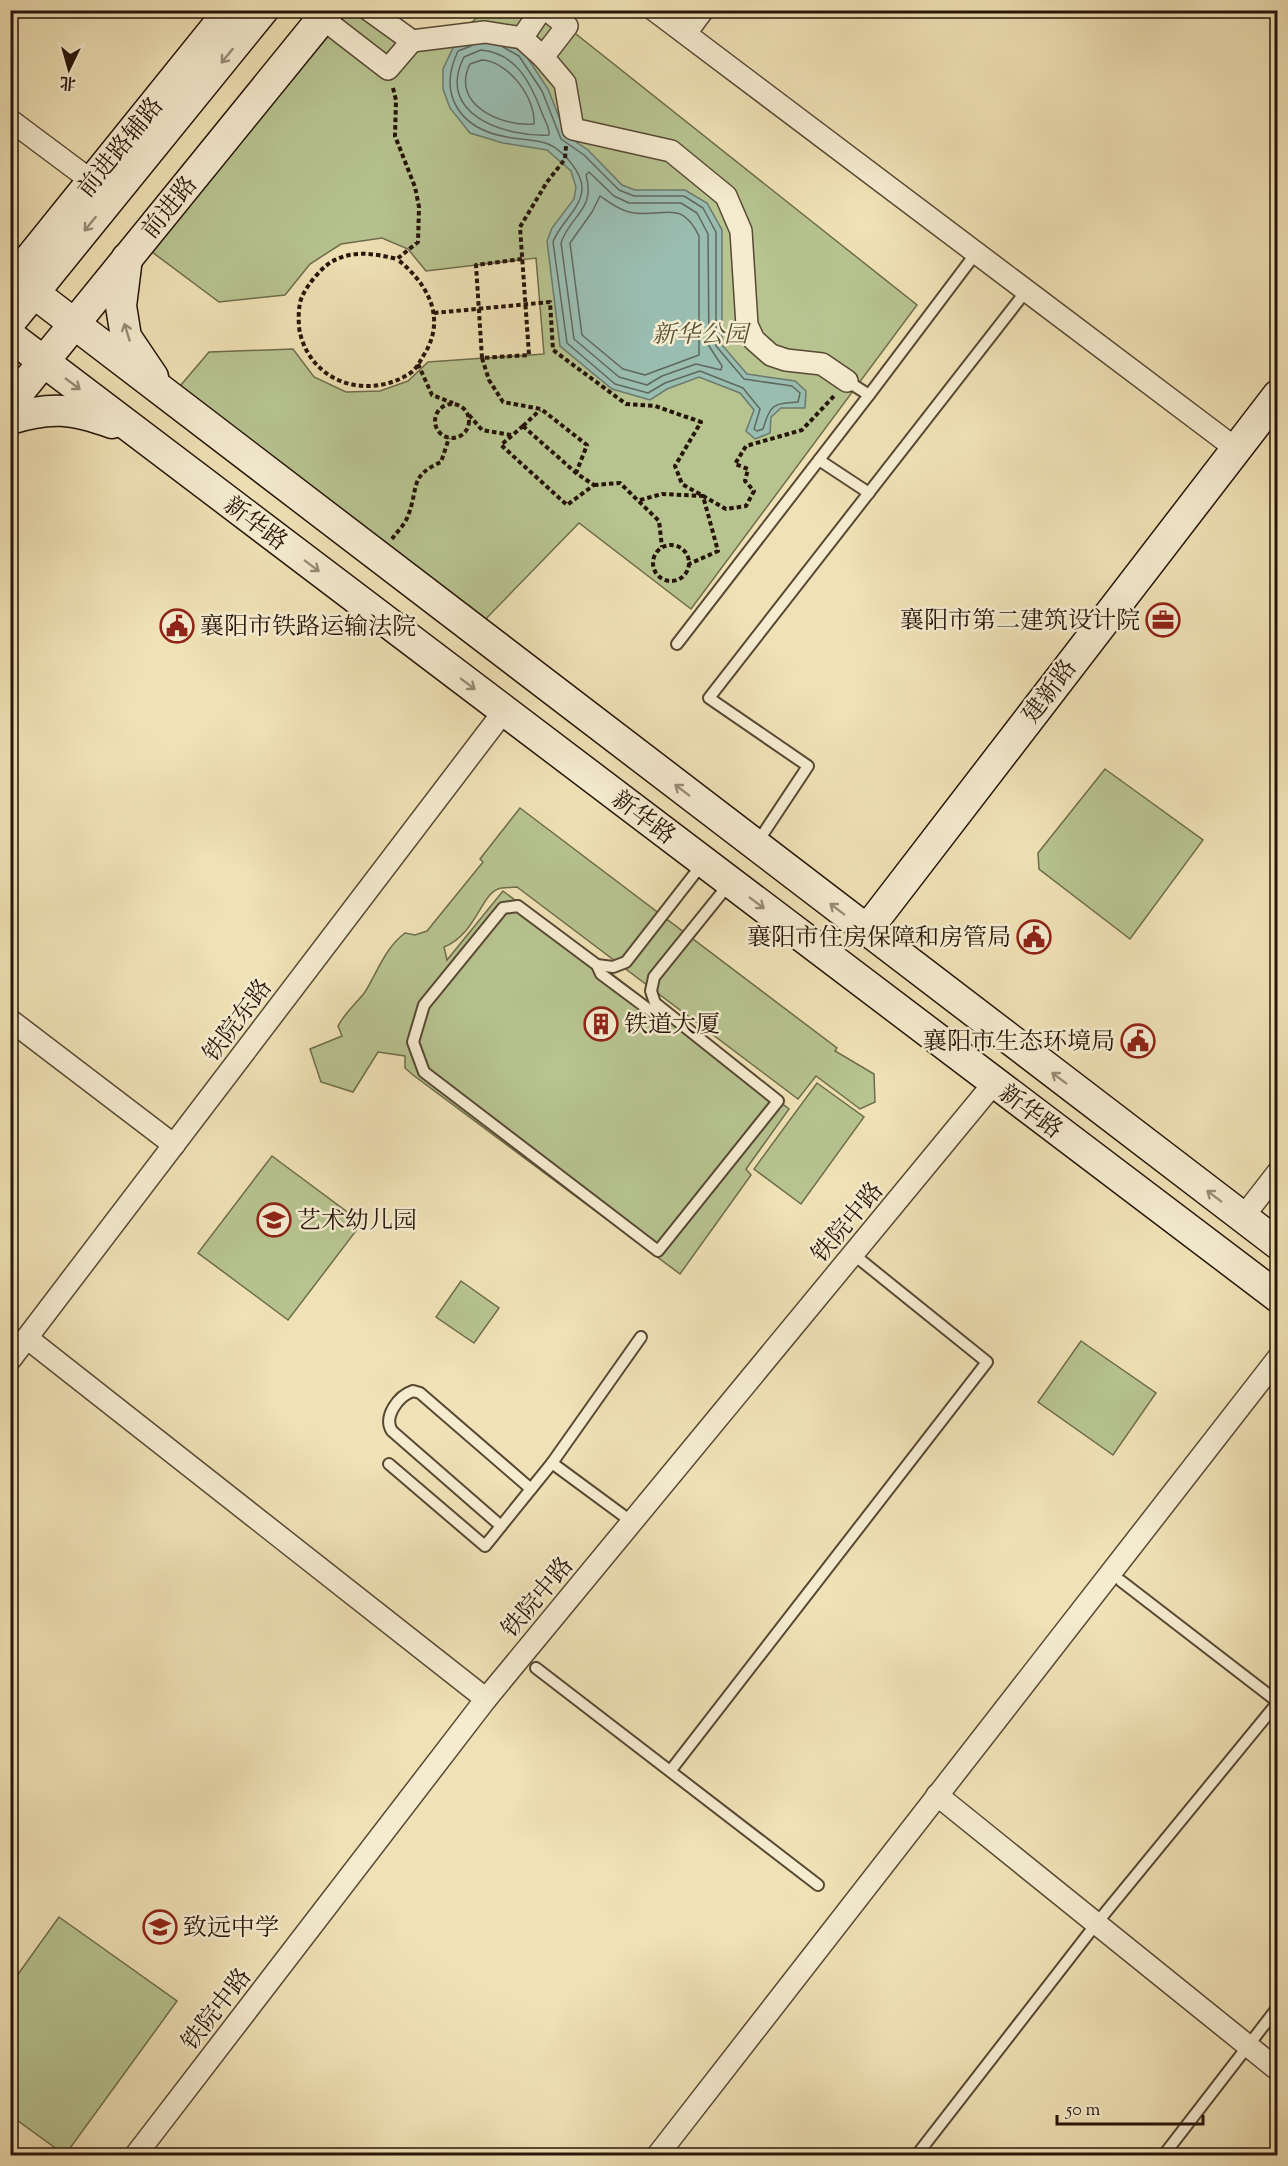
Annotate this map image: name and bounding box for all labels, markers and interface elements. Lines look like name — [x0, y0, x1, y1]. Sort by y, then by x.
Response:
north arrow — [39, 39, 99, 99]
one-way arrow — [220, 48, 233, 64]
text: 北 — [59, 69, 77, 94]
street label: 前进路辅路 — [71, 91, 173, 206]
street label: 前进路 — [135, 170, 206, 247]
one-way arrow — [84, 215, 97, 231]
park label: 新华公园 — [652, 319, 752, 353]
one-way arrow — [121, 323, 132, 342]
one-way arrow — [65, 378, 81, 391]
street label: 新华路 — [216, 489, 294, 560]
one-way arrow — [304, 559, 320, 572]
office icon: 襄阳市第二建筑设计院 — [1145, 602, 1181, 638]
place label: 襄阳市第二建筑设计院 — [900, 605, 1140, 639]
public building icon: 襄阳市铁路运输法院 — [159, 608, 195, 644]
place label: 襄阳市铁路运输法院 — [200, 611, 416, 645]
street label: 建新路 — [1015, 653, 1086, 731]
one-way arrow — [459, 677, 475, 690]
street label: 新华路 — [604, 783, 682, 854]
one-way arrow — [675, 784, 691, 797]
one-way arrow — [749, 896, 765, 909]
one-way arrow — [830, 902, 846, 915]
public building icon: 襄阳市住房保障和房管局 — [1016, 919, 1052, 955]
place label: 襄阳市住房保障和房管局 — [747, 922, 1011, 956]
street label: 铁院东路 — [196, 973, 281, 1070]
building icon: 铁道大厦 — [583, 1006, 619, 1042]
place label: 铁道大厦 — [624, 1009, 720, 1043]
public building icon: 襄阳市生态环境局 — [1120, 1023, 1156, 1059]
place label: 襄阳市生态环境局 — [923, 1026, 1115, 1060]
one-way arrow — [1052, 1071, 1068, 1084]
street label: 新华路 — [991, 1077, 1069, 1148]
street label: 铁院中路 — [805, 1176, 892, 1271]
one-way arrow — [1207, 1190, 1223, 1202]
school or university icon: 艺术幼儿园 — [256, 1202, 292, 1238]
place label: 艺术幼儿园 — [297, 1205, 417, 1239]
street label: 铁院中路 — [495, 1551, 582, 1646]
school or university icon: 致远中学 — [142, 1909, 178, 1945]
place label: 致远中学 — [183, 1912, 279, 1946]
street label: 铁院中路 — [175, 1962, 261, 2059]
scale bar — [1057, 2088, 1202, 2126]
text: 50 m — [1065, 2098, 1101, 2124]

